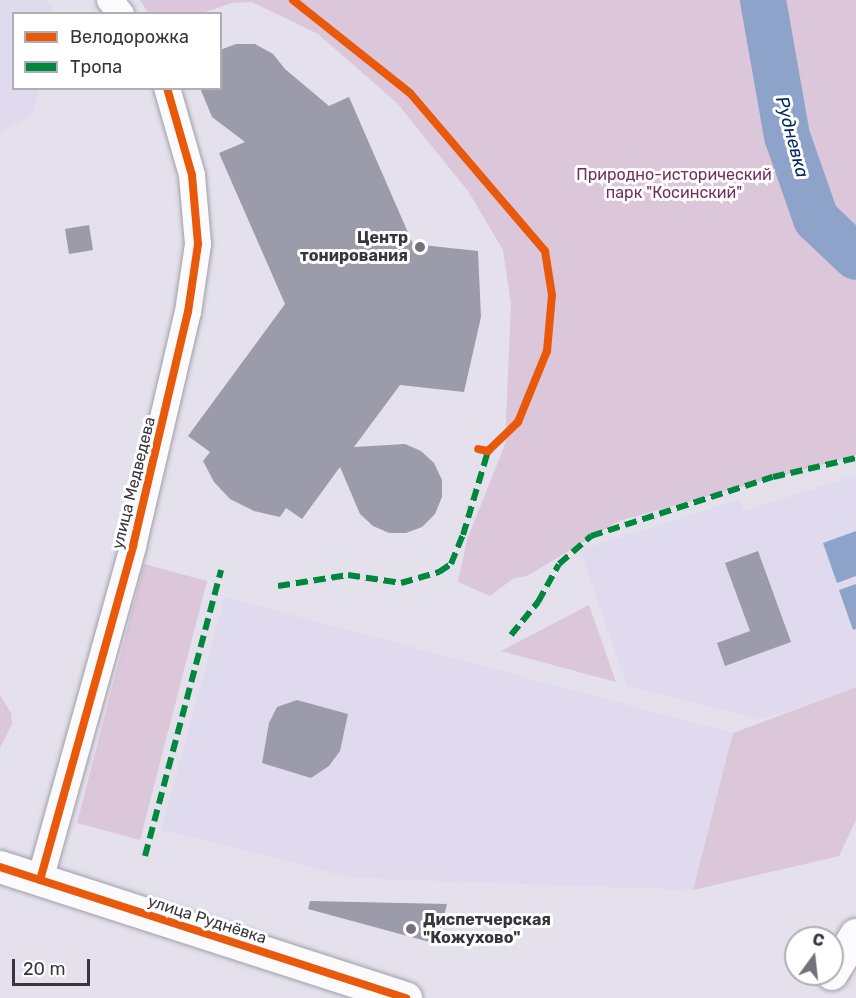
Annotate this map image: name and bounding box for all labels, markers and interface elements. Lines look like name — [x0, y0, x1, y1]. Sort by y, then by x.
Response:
legend — [12, 12, 222, 90]
text: Велодорожка — [70, 26, 189, 48]
text: Тропа — [70, 56, 122, 78]
water label: Рудневка — [771, 94, 813, 180]
park label: Природно-исторический парк "Косинский" — [576, 165, 772, 203]
place label: Центр тонирования — [300, 228, 408, 266]
marker: Центр тонирования — [413, 240, 427, 254]
street label: улица Медведева — [108, 415, 160, 551]
street label: улица Руднёвка — [145, 892, 269, 948]
place label: Диспетчерская "Кожухово" — [423, 910, 551, 948]
marker: Диспетчерская "Кожухово" — [404, 922, 418, 936]
north arrow — [784, 926, 844, 986]
text: С — [810, 929, 826, 951]
scale bar — [15, 947, 93, 985]
text: 20 m — [23, 958, 65, 980]

